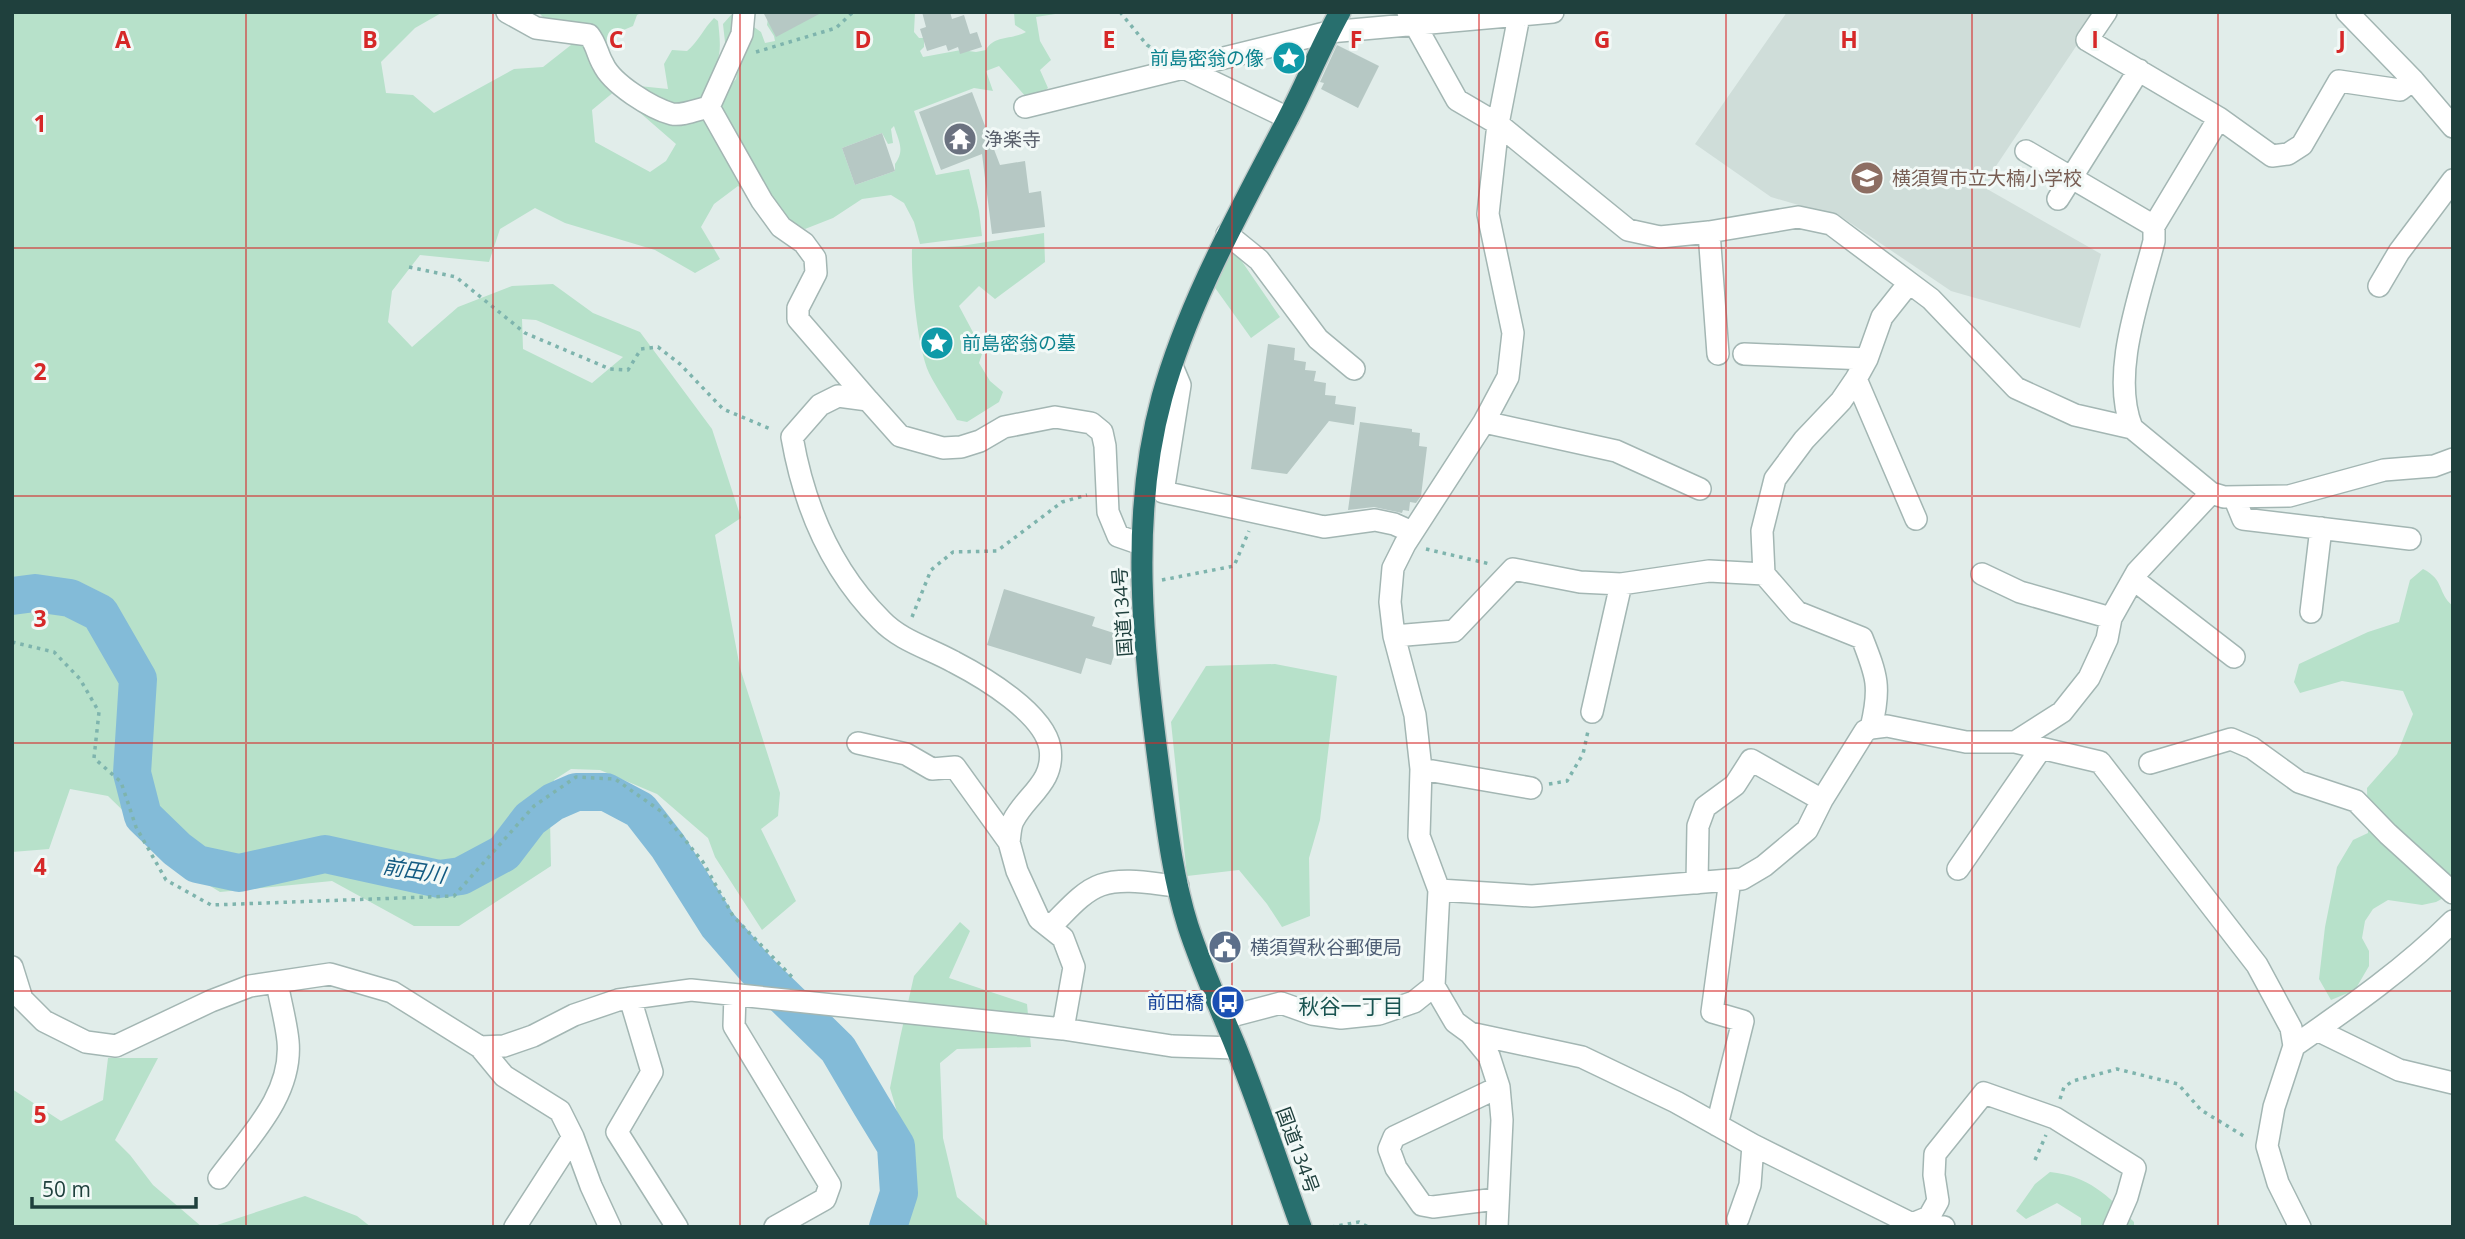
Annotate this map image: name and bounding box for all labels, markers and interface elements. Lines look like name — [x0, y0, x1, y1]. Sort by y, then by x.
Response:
text: A — [115, 23, 131, 55]
text: B — [362, 23, 378, 55]
text: C — [609, 23, 623, 55]
text: D — [854, 23, 872, 55]
text: E — [1103, 23, 1115, 55]
text: F — [1350, 23, 1362, 55]
text: G — [1594, 23, 1610, 55]
text: H — [1840, 23, 1858, 55]
text: I — [2091, 23, 2099, 55]
text: J — [2336, 23, 2346, 55]
place icon: 前島密翁の像 — [1270, 39, 1308, 77]
place label: 前島密翁の像 — [1150, 45, 1264, 71]
text: 1 — [33, 107, 47, 139]
temple icon: 浄楽寺 — [941, 120, 979, 158]
place label: 浄楽寺 — [984, 126, 1041, 152]
school or university icon: 横須賀市立大楠小学校 — [1848, 159, 1886, 197]
place label: 横須賀市立大楠小学校 — [1892, 165, 2082, 191]
place icon: 前島密翁の墓 — [918, 324, 956, 362]
place label: 前島密翁の墓 — [962, 330, 1076, 356]
text: 2 — [33, 355, 47, 387]
street label: 国道134号 — [1106, 566, 1138, 658]
text: 3 — [33, 602, 47, 634]
text: 4 — [33, 850, 47, 882]
water label: 前田川 — [381, 851, 449, 889]
public building icon: 横須賀秋谷郵便局 — [1206, 928, 1244, 966]
place label: 横須賀秋谷郵便局 — [1250, 934, 1402, 960]
bus stop icon: 前田橋 — [1209, 983, 1247, 1021]
place label: 前田橋 — [1147, 989, 1204, 1015]
district label: 秋谷一丁目 — [1299, 992, 1404, 1020]
text: 5 — [33, 1098, 47, 1130]
street label: 国道134号 — [1270, 1103, 1326, 1197]
scale bar — [32, 1166, 196, 1210]
text: 50 m — [42, 1175, 91, 1203]

